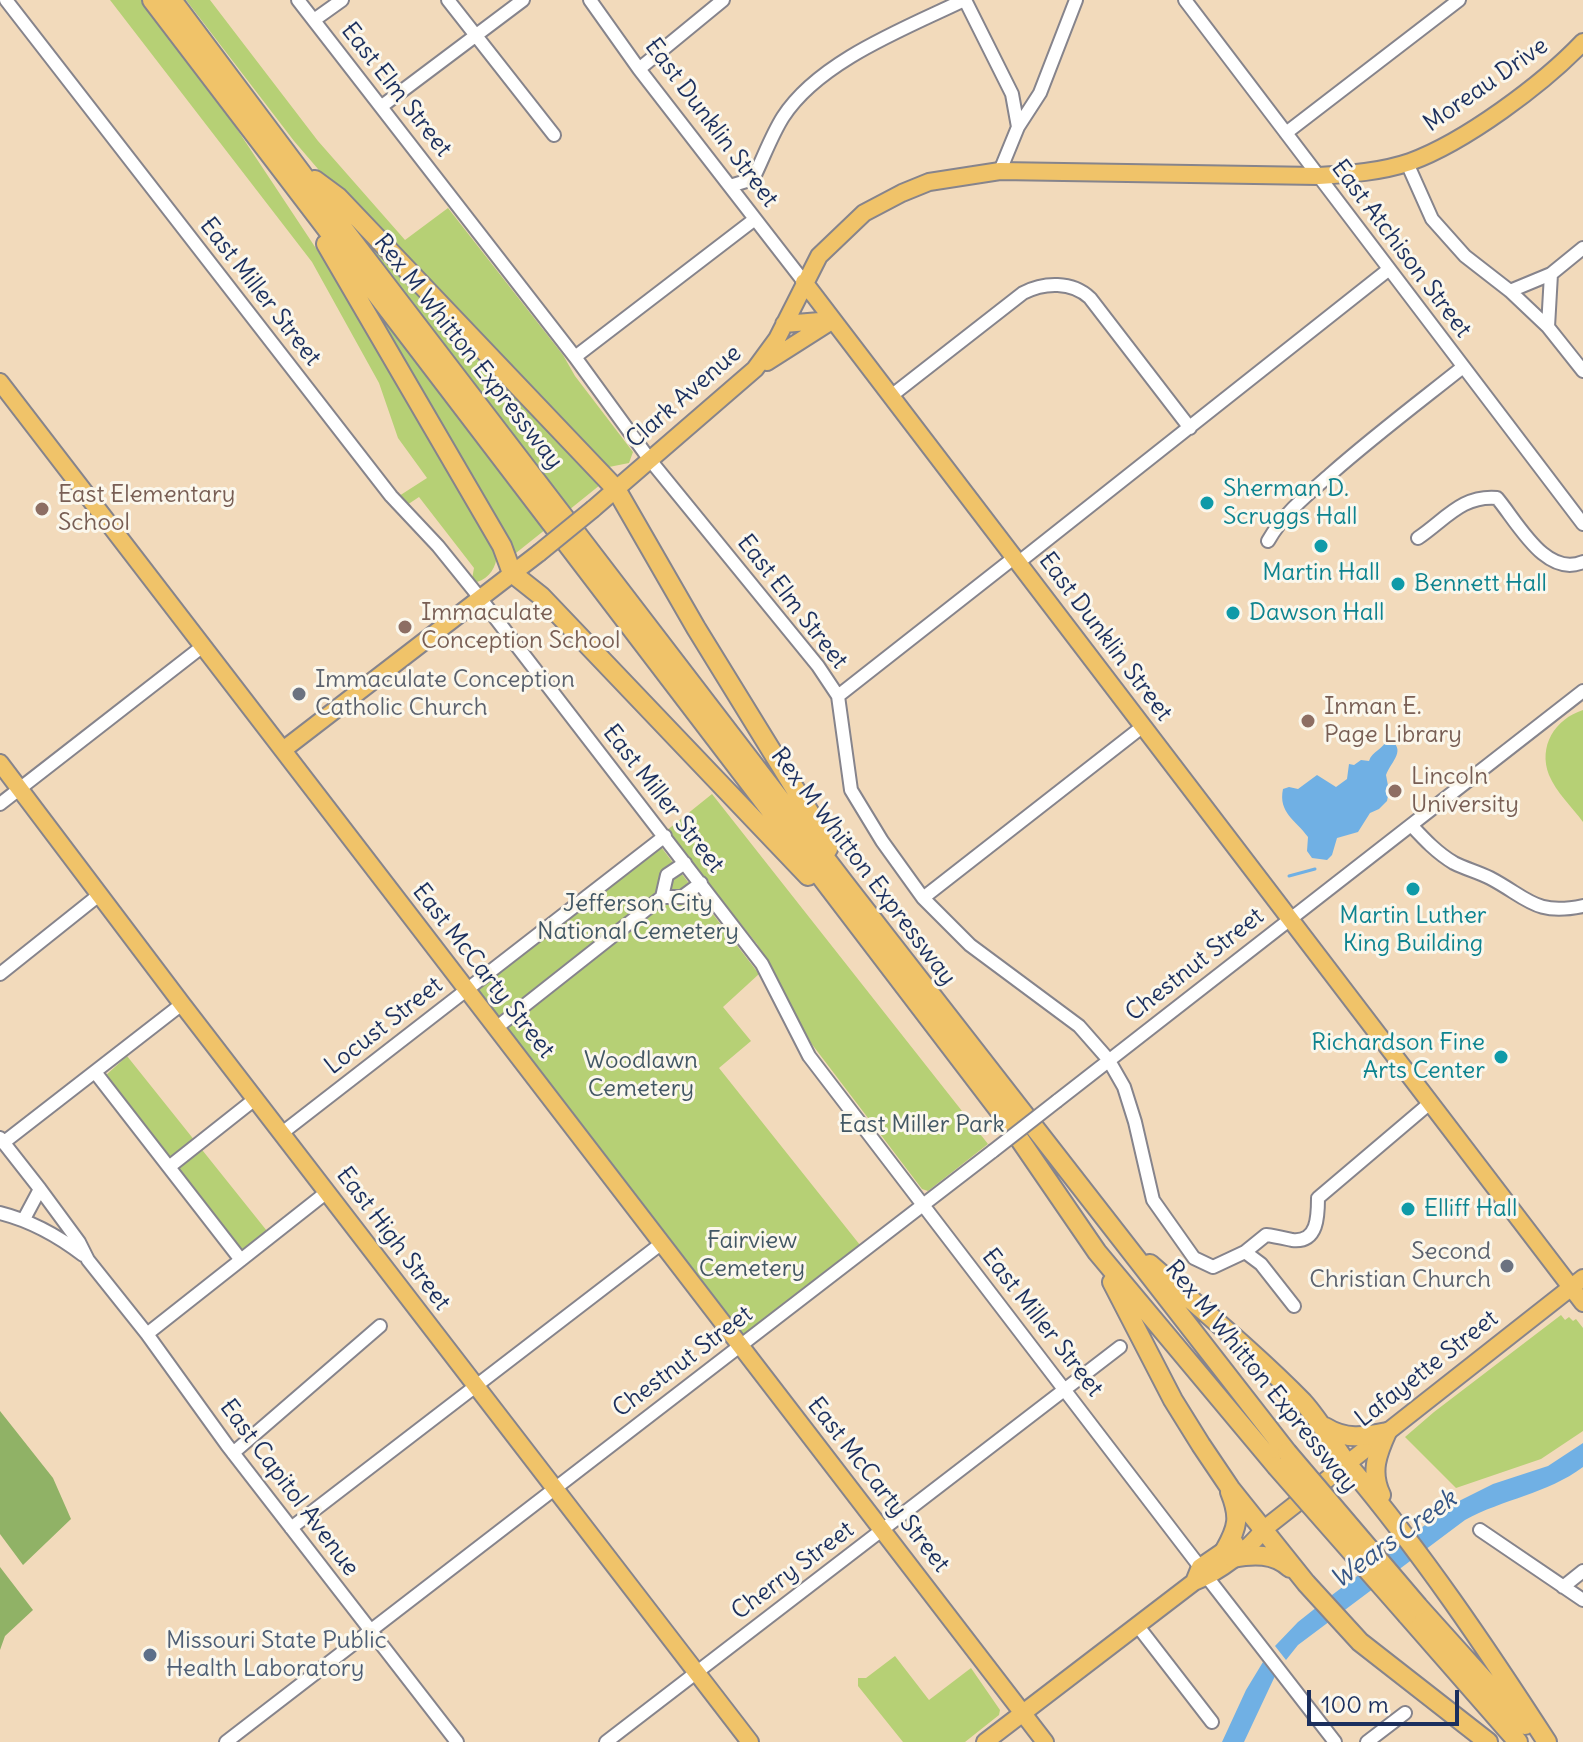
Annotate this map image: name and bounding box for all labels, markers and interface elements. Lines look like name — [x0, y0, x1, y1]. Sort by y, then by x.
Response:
street label: East Elm Street — [335, 17, 457, 163]
street label: Moreau Drive — [1418, 32, 1554, 138]
street label: East Dunklin Street — [638, 33, 784, 213]
street label: East Atchison Street — [1325, 154, 1477, 344]
street label: East Miller Street — [193, 212, 327, 372]
street label: Rex M Whitton Expressway — [367, 229, 569, 475]
street label: Clark Avenue — [621, 339, 747, 455]
place label: Sherman D. Scruggs Hall — [1223, 475, 1357, 531]
place label: East Elementary School — [58, 481, 235, 537]
marker: Sherman D. Scruggs Hall — [1198, 494, 1216, 512]
marker: East Elementary School — [33, 500, 51, 518]
street label: East Elm Street — [731, 529, 853, 675]
marker: Martin Hall — [1312, 537, 1330, 555]
street label: East Dunklin Street — [1032, 547, 1178, 727]
place label: Martin Hall — [1262, 559, 1380, 587]
place label: Bennett Hall — [1414, 570, 1547, 598]
marker: Bennett Hall — [1389, 575, 1407, 593]
place label: Immaculate Conception School — [421, 599, 620, 655]
place label: Dawson Hall — [1249, 599, 1384, 627]
marker: Dawson Hall — [1224, 604, 1242, 622]
marker: Immaculate Conception School — [396, 618, 414, 636]
place label: Immaculate Conception Catholic Church — [315, 666, 575, 722]
marker: Immaculate Conception Catholic Church — [290, 685, 308, 703]
place label: Inman E. Page Library — [1324, 693, 1462, 749]
marker: Inman E. Page Library — [1299, 712, 1317, 730]
street label: East Miller Street — [596, 719, 730, 879]
street label: Rex M Whitton Expressway — [764, 742, 962, 992]
place label: Lincoln University — [1411, 763, 1519, 819]
marker: Lincoln University — [1386, 782, 1404, 800]
street label: East McCarty Street — [406, 878, 560, 1064]
marker: Martin Luther King Building — [1404, 880, 1422, 898]
park label: Jefferson City National Cemetery — [537, 890, 739, 946]
street label: Chestnut Street — [1120, 902, 1270, 1028]
place label: Martin Luther King Building — [1339, 902, 1487, 958]
street label: Locust Street — [319, 971, 449, 1081]
place label: Richardson Fine Arts Center — [1311, 1029, 1485, 1085]
park label: Woodlawn Cemetery — [584, 1047, 698, 1103]
marker: Richardson Fine Arts Center — [1492, 1048, 1510, 1066]
park label: East Miller Park — [839, 1111, 1005, 1139]
street label: East High Street — [330, 1162, 456, 1316]
place label: Elliff Hall — [1424, 1195, 1517, 1223]
marker: Elliff Hall — [1399, 1200, 1417, 1218]
park label: Fairview Cemetery — [699, 1227, 805, 1283]
place label: Second Christian Church — [1309, 1238, 1491, 1294]
street label: East Miller Street — [975, 1243, 1109, 1403]
street label: Rex M Whitton Expressway — [1159, 1255, 1363, 1499]
marker: Second Christian Church — [1498, 1257, 1516, 1275]
street label: Chestnut Street — [608, 1300, 758, 1424]
street label: Lafayette Street — [1350, 1304, 1504, 1434]
street label: East McCarty Street — [801, 1392, 955, 1578]
street label: East Capitol Avenue — [213, 1394, 365, 1582]
water label: Wears Creek — [1325, 1484, 1463, 1596]
street label: Cherry Street — [726, 1516, 860, 1626]
place label: Missouri State Public Health Laboratory — [166, 1627, 387, 1683]
marker: Missouri State Public Health Laboratory — [141, 1646, 159, 1664]
scale bar — [1311, 1674, 1463, 1724]
text: 100 m — [1321, 1689, 1389, 1719]

